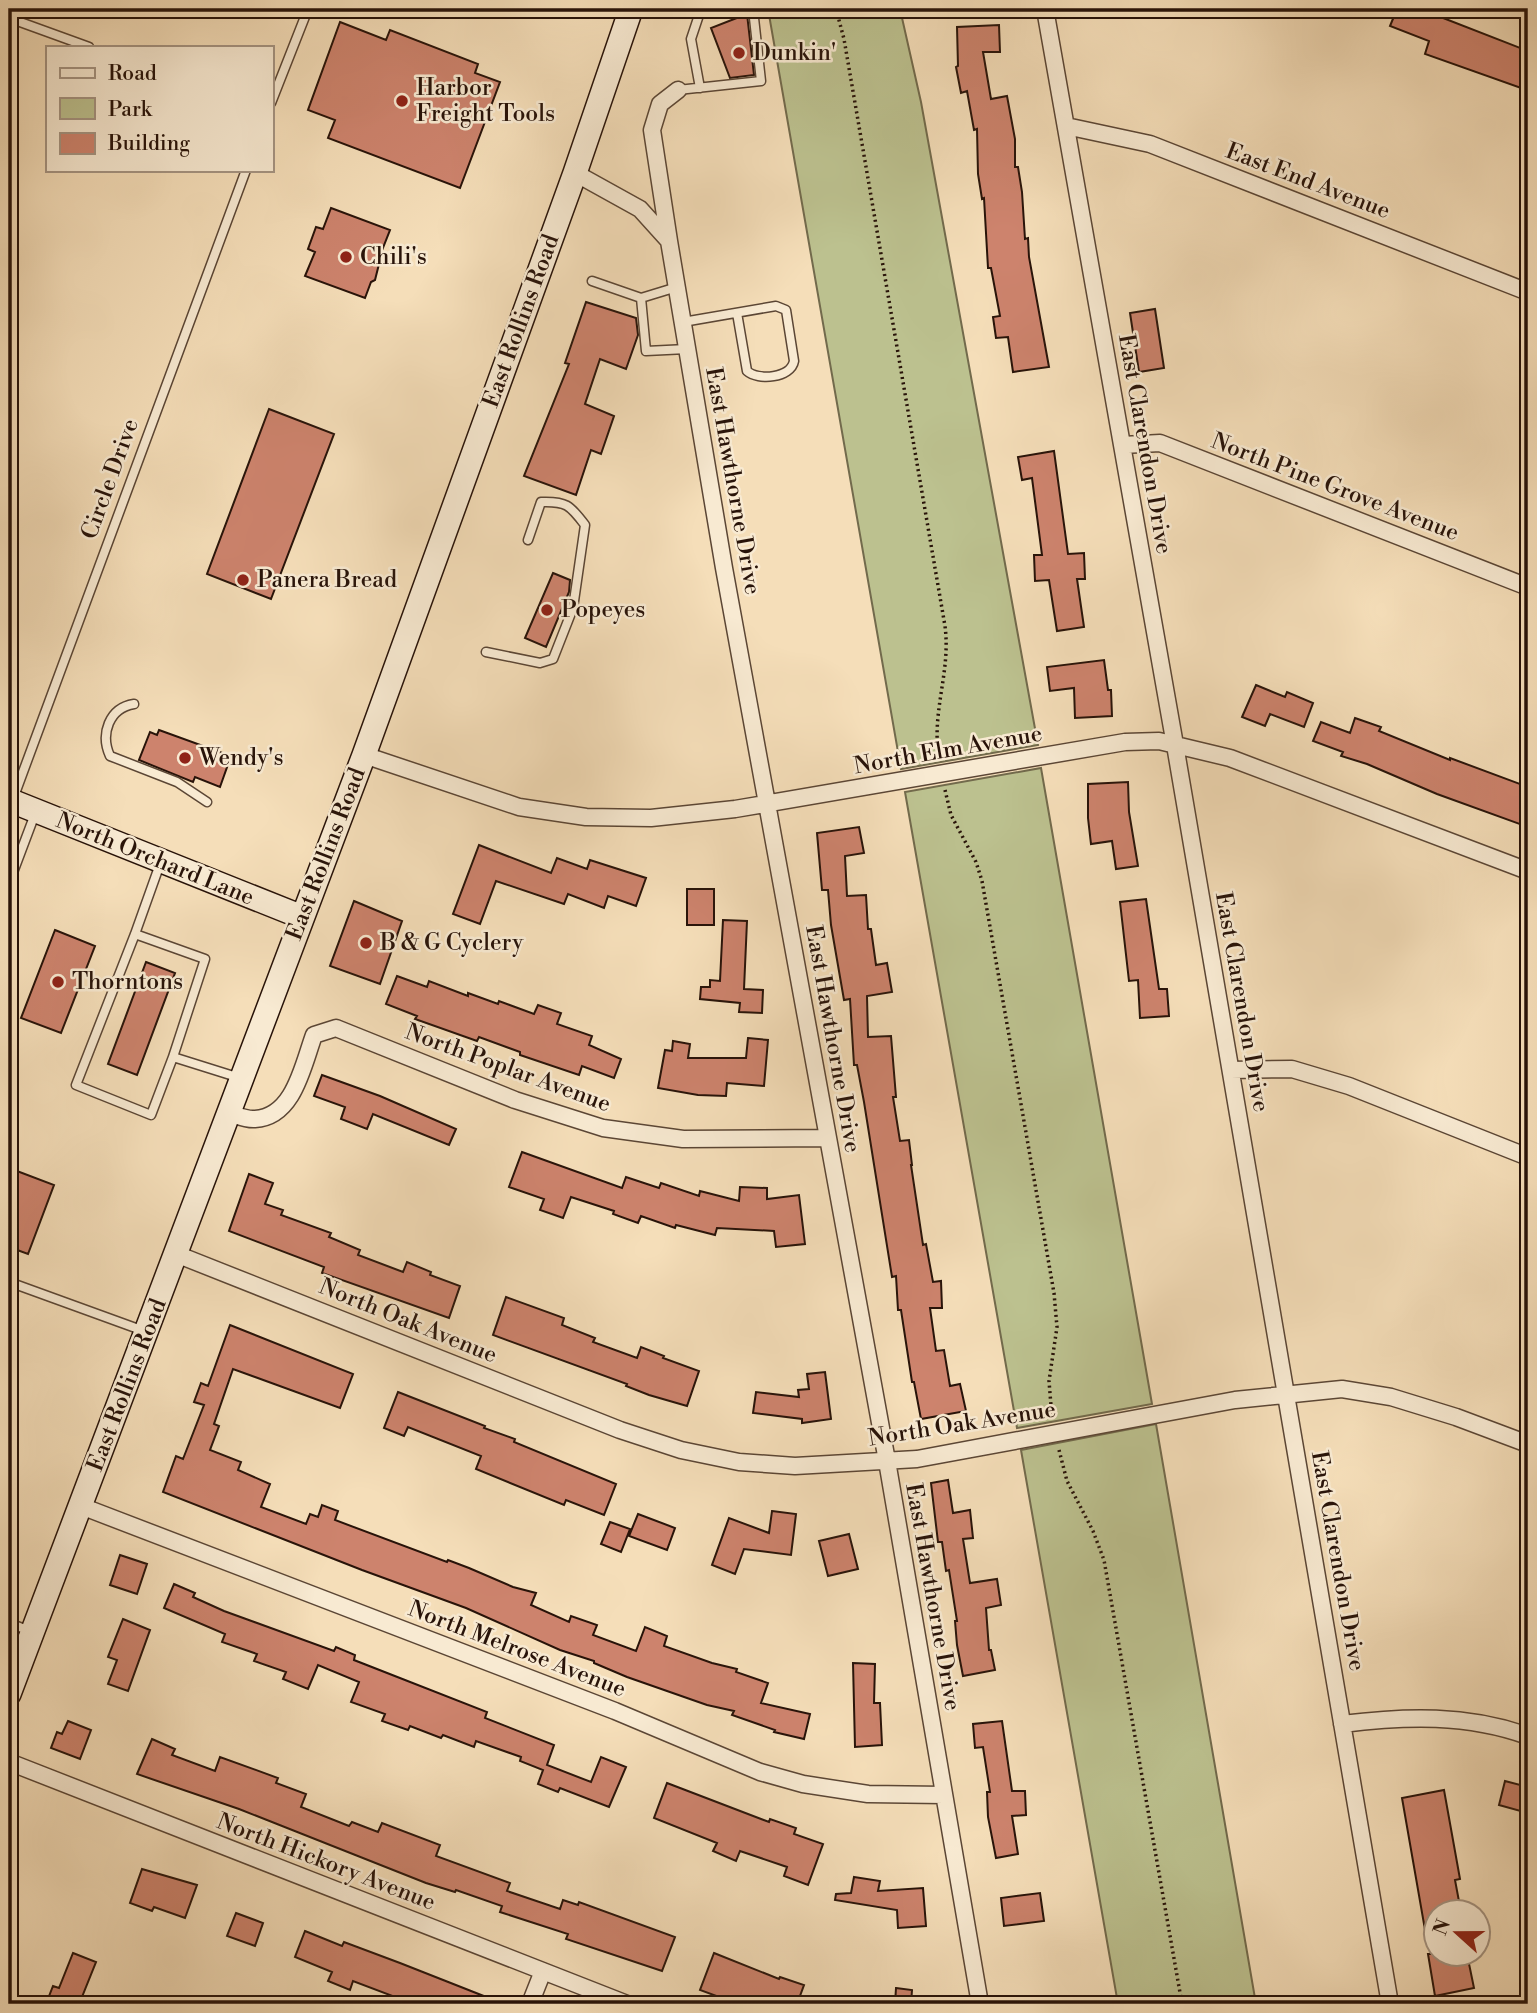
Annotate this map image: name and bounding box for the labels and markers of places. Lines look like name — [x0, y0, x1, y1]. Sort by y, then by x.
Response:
place label: Dunkin' — [753, 39, 836, 67]
marker: Dunkin' — [731, 45, 747, 61]
place label: Harbor Freight Tools — [416, 74, 555, 128]
marker: Harbor Freight Tools — [394, 93, 410, 109]
place label: Chili's — [360, 243, 427, 271]
marker: Chili's — [338, 249, 354, 265]
place label: Panera Bread — [257, 566, 397, 594]
marker: Panera Bread — [235, 572, 251, 588]
place label: Popeyes — [561, 596, 645, 624]
marker: Popeyes — [539, 602, 555, 618]
place label: Wendy's — [198, 744, 283, 772]
marker: Wendy's — [177, 750, 193, 766]
place label: B & G Cyclery — [379, 929, 524, 957]
marker: B & G Cyclery — [358, 935, 374, 951]
place label: Thorntons — [72, 968, 183, 996]
marker: Thorntons — [50, 974, 66, 990]

